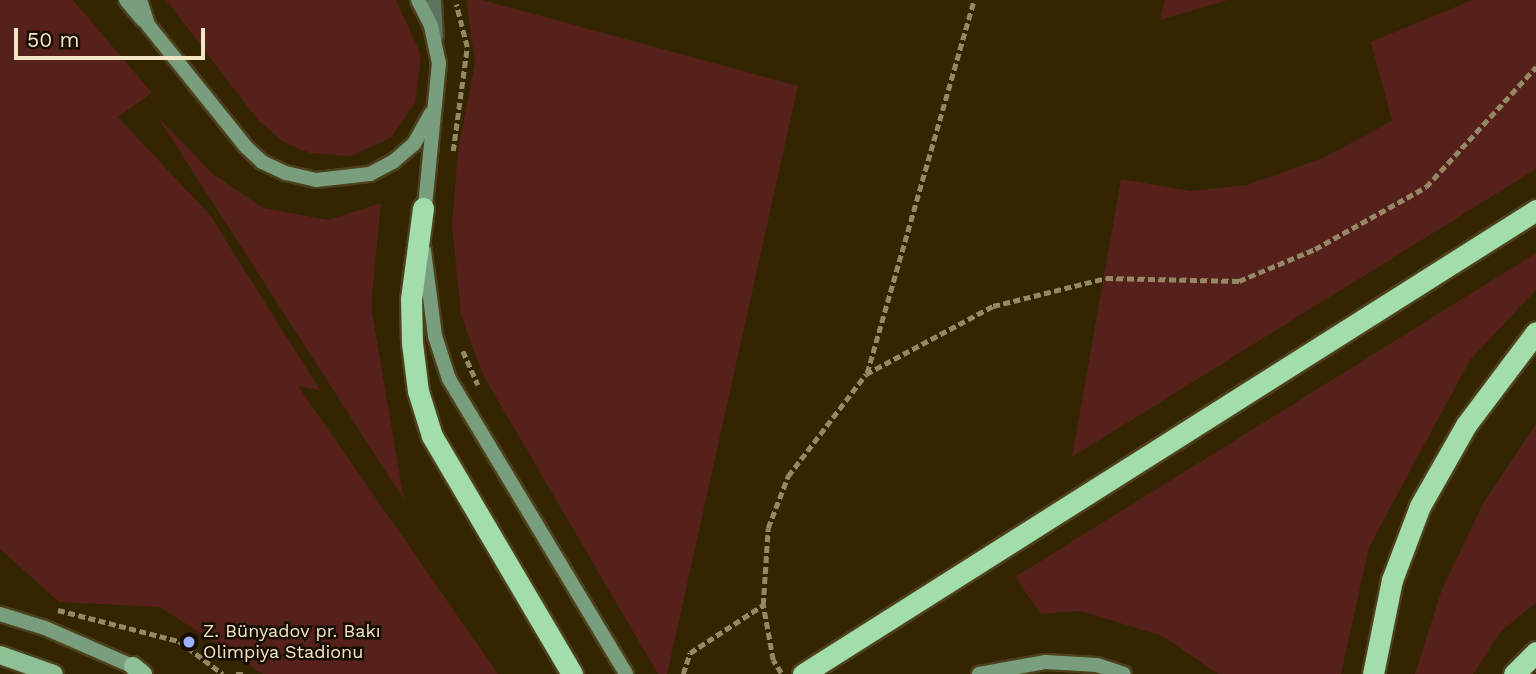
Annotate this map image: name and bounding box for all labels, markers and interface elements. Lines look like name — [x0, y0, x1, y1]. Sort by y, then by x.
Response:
scale bar — [18, 14, 208, 58]
text: 50 m — [27, 27, 79, 52]
place label: Z. Bünyadov pr. Bakı Olimpiya Stadionu — [203, 621, 381, 664]
marker: Z. Bünyadov pr. Bakı Olimpiya Stadionu — [181, 634, 197, 650]

